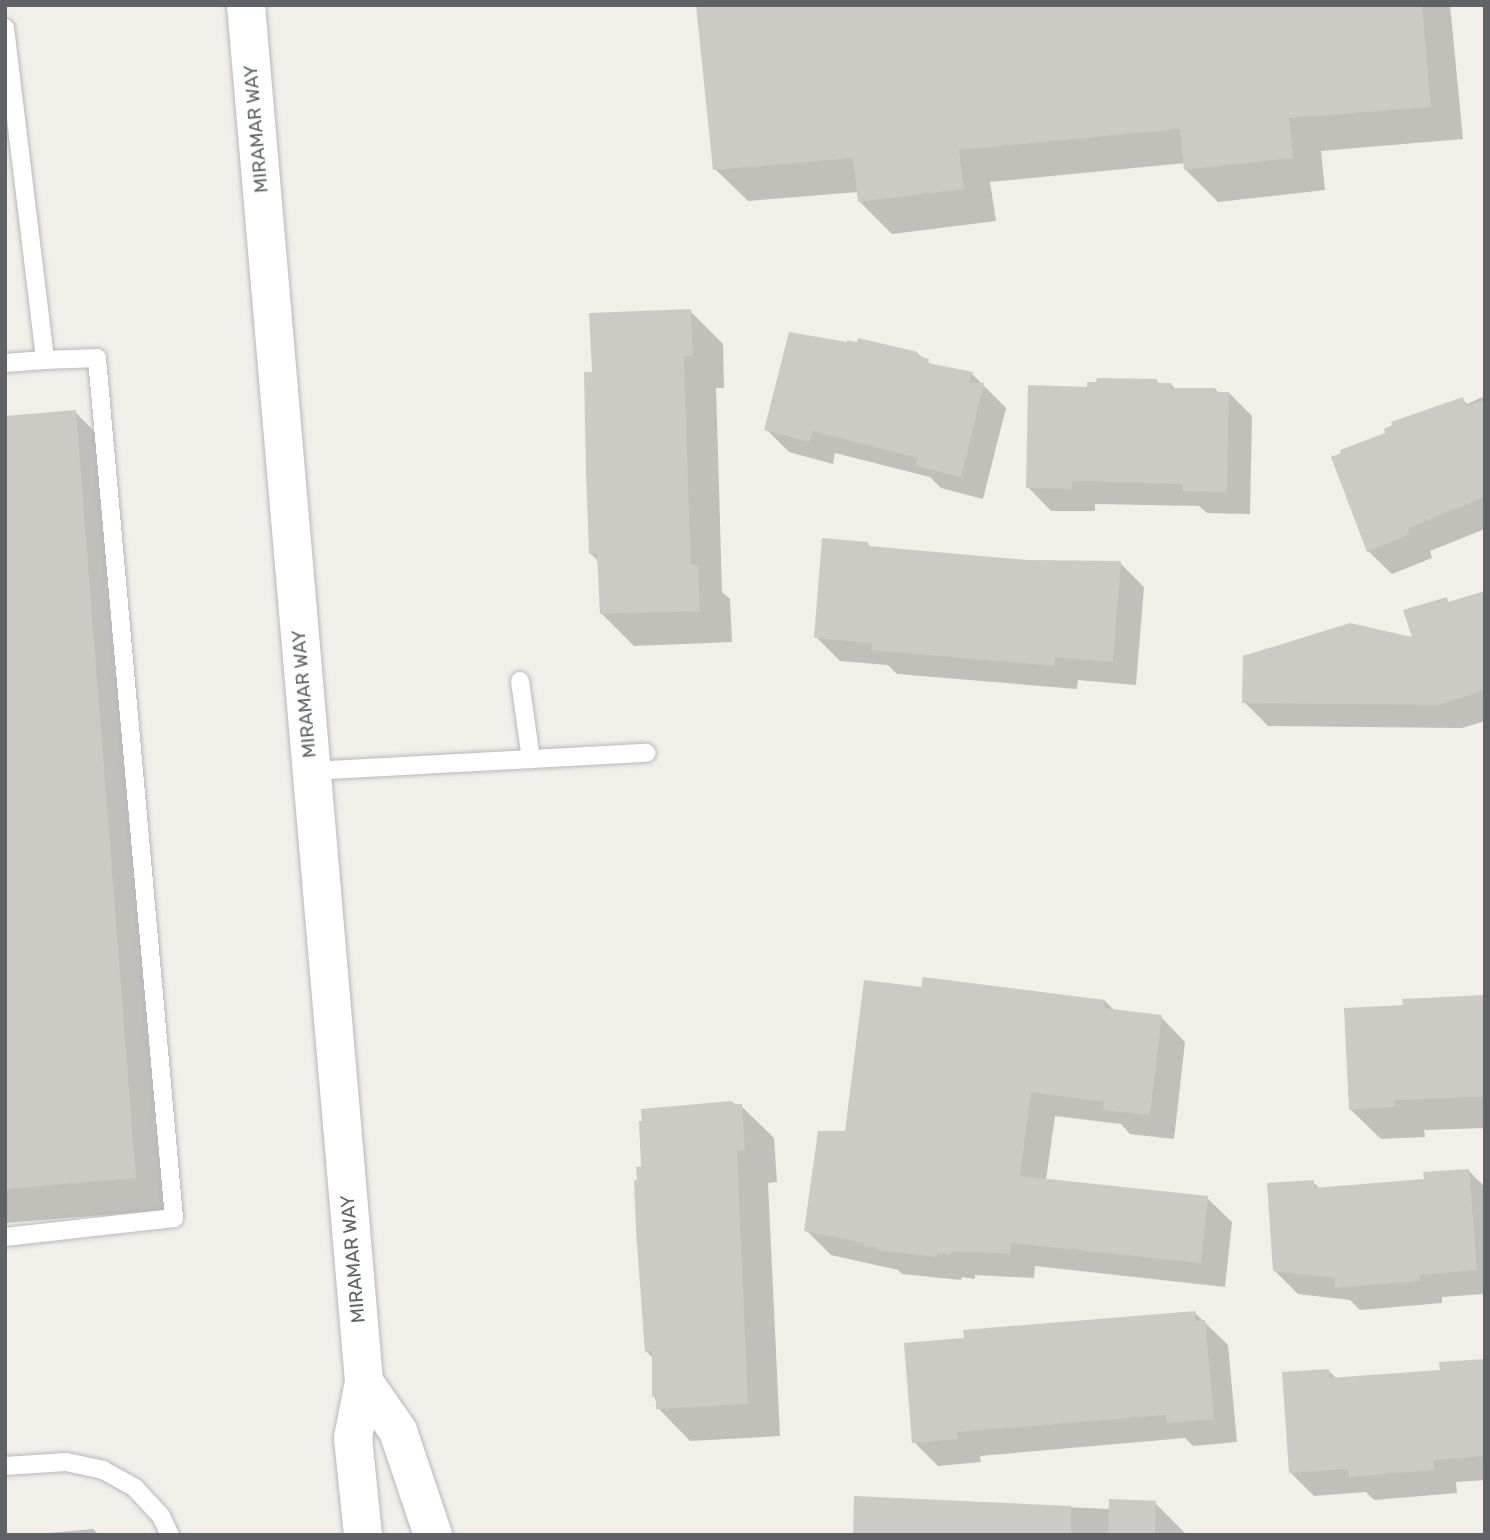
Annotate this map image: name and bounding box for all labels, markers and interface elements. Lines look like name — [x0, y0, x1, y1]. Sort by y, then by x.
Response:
street label: MIRAMAR WAY — [239, 64, 273, 194]
street label: MIRAMAR WAY — [287, 629, 321, 759]
street label: MIRAMAR WAY — [336, 1194, 370, 1324]

